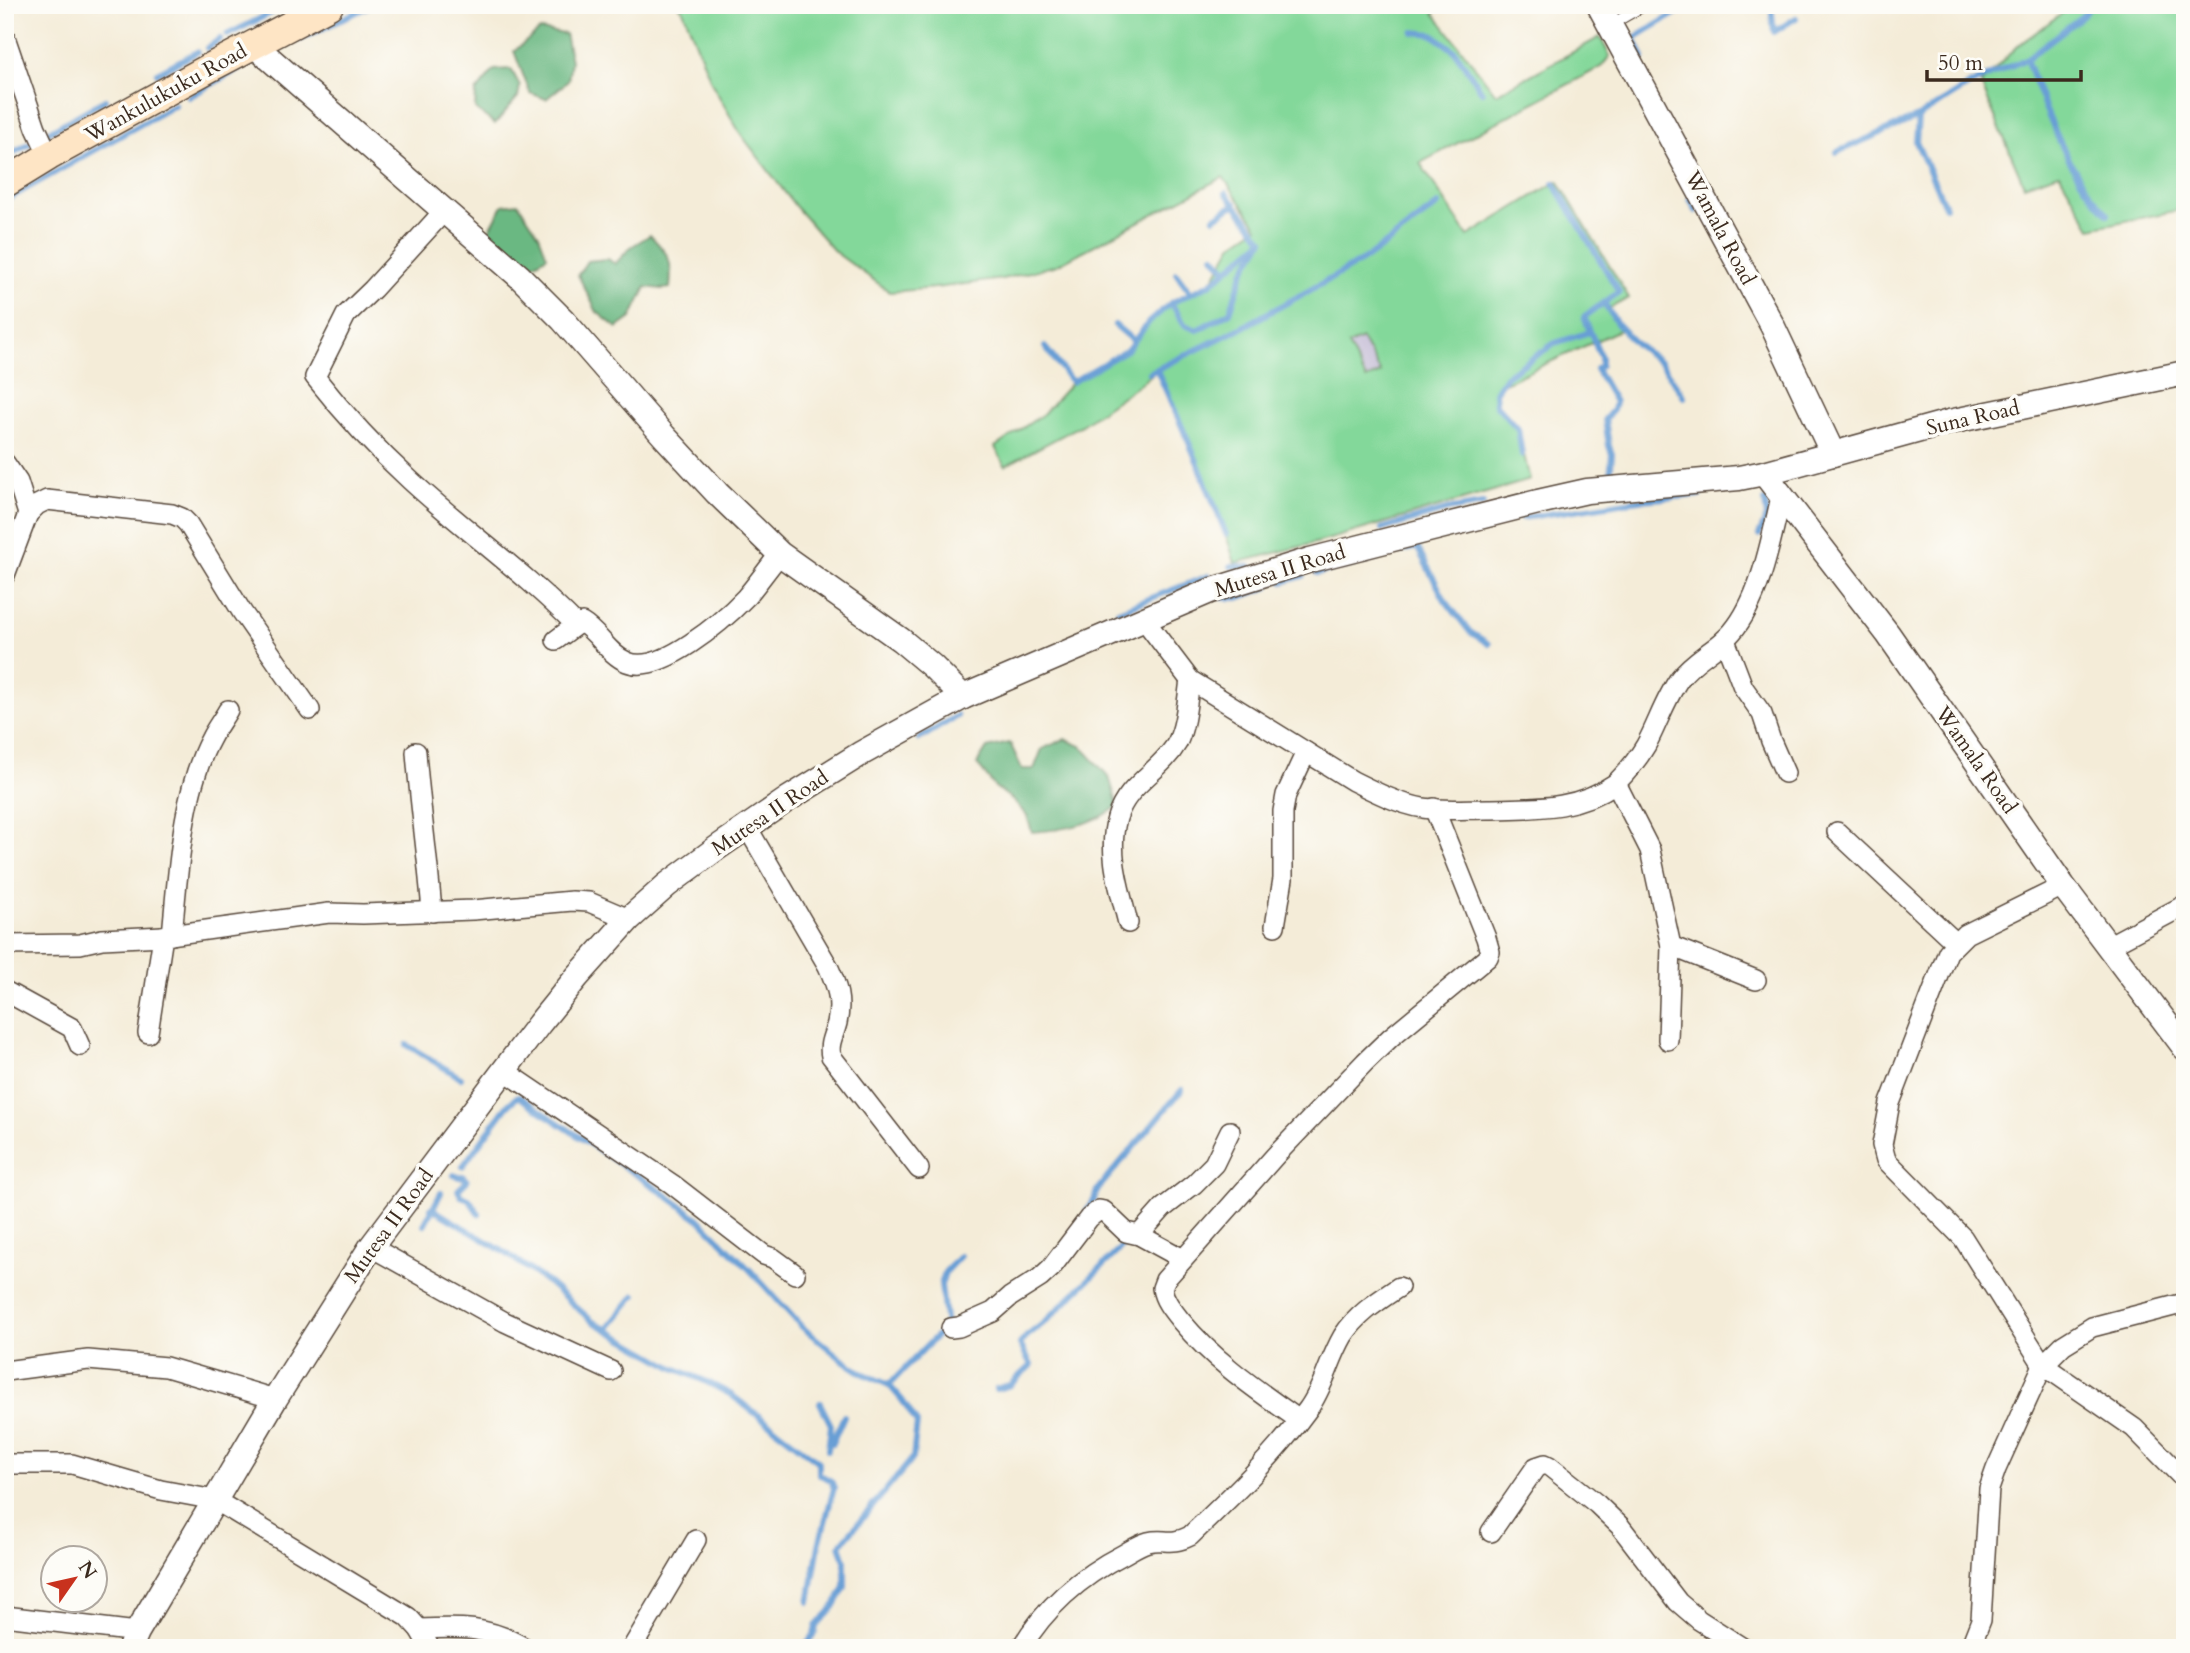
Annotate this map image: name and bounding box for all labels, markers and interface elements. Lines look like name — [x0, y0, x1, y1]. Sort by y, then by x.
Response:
street label: Wankulukuku Road — [79, 36, 252, 150]
scale bar — [1927, 38, 2082, 82]
text: 50 m — [1938, 49, 1983, 78]
street label: Wamala Road — [1677, 165, 1762, 290]
street label: Suna Road — [1924, 393, 2022, 443]
street label: Mutesa II Road — [1211, 537, 1349, 605]
street label: Wamala Road — [1928, 700, 2024, 820]
street label: Mutesa II Road — [706, 763, 834, 863]
street label: Mutesa II Road — [337, 1163, 441, 1289]
north arrow — [38, 1544, 108, 1614]
text: N — [72, 1556, 103, 1585]

